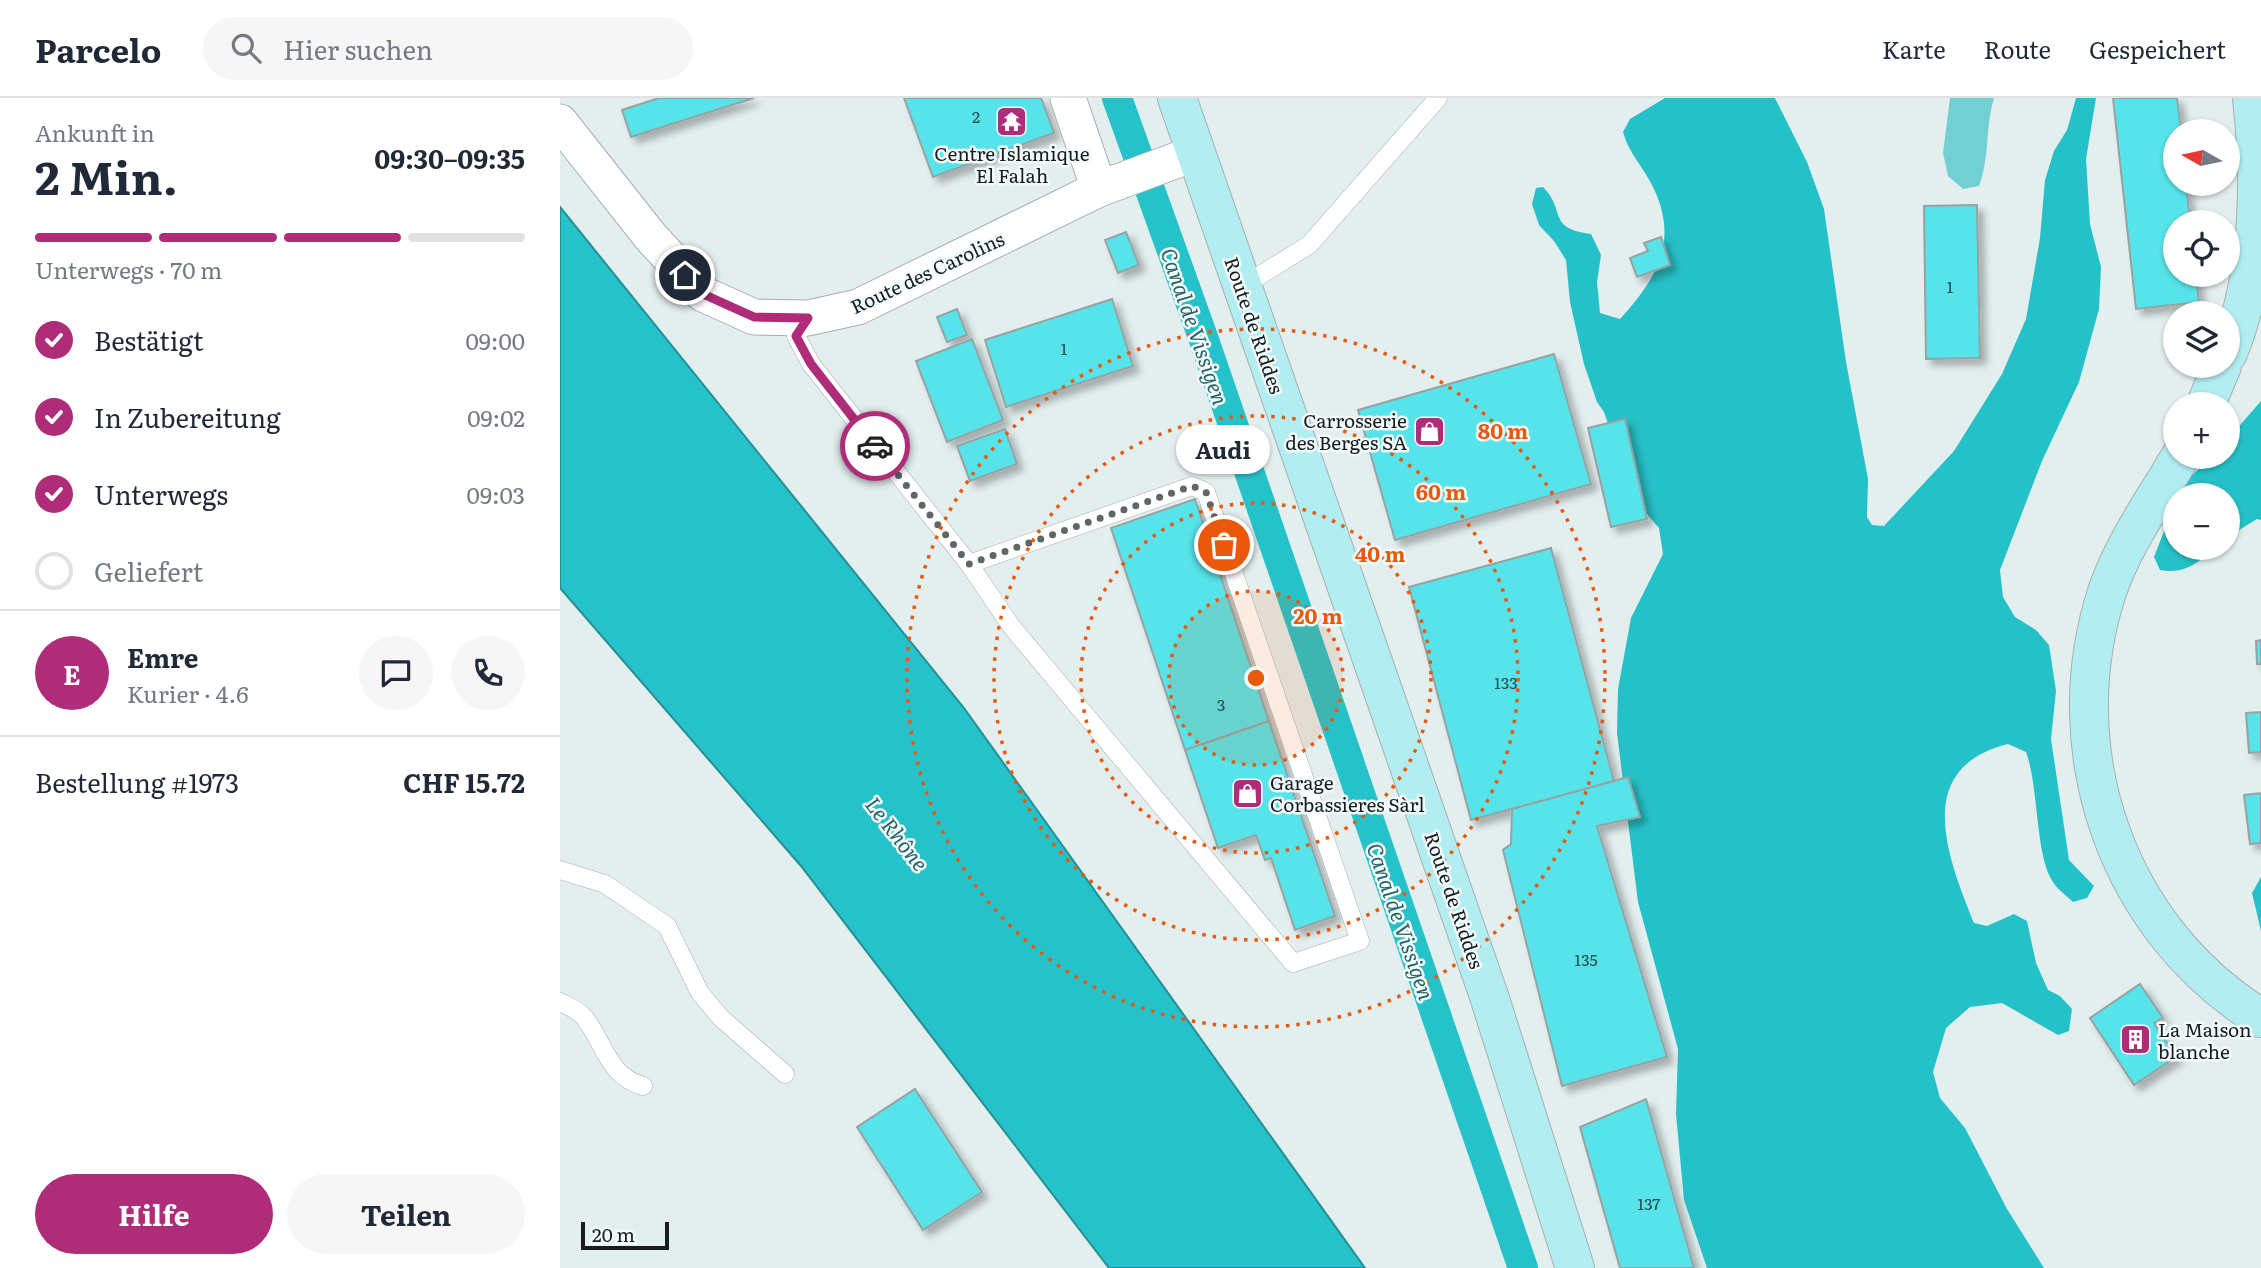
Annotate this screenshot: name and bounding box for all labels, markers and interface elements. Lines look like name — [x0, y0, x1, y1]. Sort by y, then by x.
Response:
search box — [203, 17, 693, 80]
text: Parcelo — [35, 24, 161, 73]
icon: search — [227, 29, 265, 67]
text: Hier suchen — [283, 29, 433, 68]
text: Karte — [1882, 31, 1946, 66]
text: Route — [1984, 31, 2051, 66]
text: Gespeichert — [2089, 31, 2226, 66]
house number: 2 — [972, 104, 980, 128]
temple icon: Centre Islamique El Falah — [995, 105, 1029, 139]
text: Ankunft in — [35, 115, 155, 149]
north arrow — [2163, 119, 2240, 196]
map controls — [2163, 119, 2240, 560]
text: 09:30–09:35 — [374, 138, 525, 177]
place label: Centre Islamique El Falah — [934, 139, 1090, 189]
text: 2 Min. — [35, 141, 178, 209]
button: locate — [2163, 210, 2240, 287]
street label: Route des Carolins — [845, 224, 1009, 320]
water label: Canal de Vissigen — [1155, 243, 1238, 409]
pin — [655, 245, 715, 305]
text: Unterwegs · 70 m — [35, 252, 222, 286]
street label: Route de Riddes — [1218, 253, 1292, 398]
icon: home — [666, 256, 704, 294]
house number: 1 — [1947, 274, 1954, 298]
button: layers — [2163, 301, 2240, 378]
text: Bestätigt — [94, 320, 203, 359]
icon: check — [35, 321, 73, 359]
text: 09:00 — [465, 323, 525, 357]
house number: 1 — [1061, 336, 1068, 360]
button: + — [2163, 392, 2240, 469]
text: In Zubereitung — [94, 397, 281, 436]
icon: check — [35, 398, 73, 436]
text: 09:02 — [467, 400, 525, 434]
place label: Carrosserie des Berges SA — [1285, 406, 1407, 456]
courier — [840, 411, 910, 481]
shop icon: Carrosserie des Berges SA — [1413, 414, 1447, 448]
text: 80 m — [1478, 414, 1528, 445]
callout: Audi — [1177, 426, 1271, 475]
icon: car — [856, 427, 894, 465]
text: Audi — [1195, 432, 1251, 466]
text: Unterwegs — [94, 474, 228, 513]
icon: check — [35, 475, 73, 513]
text: 60 m — [1416, 475, 1466, 506]
text: 09:03 — [467, 477, 525, 511]
button: − — [2163, 483, 2240, 560]
pin — [1194, 515, 1254, 575]
icon: bag — [1205, 526, 1243, 564]
text: 40 m — [1355, 537, 1405, 568]
text: Geliefert — [94, 551, 203, 590]
text: 20 m — [1293, 599, 1343, 630]
button: chat — [359, 636, 433, 710]
button: phone — [451, 636, 525, 710]
text: Emre — [127, 637, 198, 676]
text: E — [63, 654, 81, 693]
centre of rings — [1244, 666, 1268, 690]
house number: 133 — [1494, 670, 1518, 694]
text: Kurier · 4.6 — [127, 676, 249, 710]
house number: 3 — [1217, 692, 1225, 716]
text: Bestellung #1973 — [35, 762, 239, 801]
text: CHF 15.72 — [403, 762, 525, 801]
place label: Garage Corbassieres Sàrl — [1270, 768, 1425, 818]
shop icon: Garage Corbassieres Sàrl — [1230, 776, 1264, 810]
water label: Le Rhône — [859, 789, 937, 877]
street label: Route de Riddes — [1418, 828, 1492, 973]
water label: Canal de Vissigen — [1361, 838, 1444, 1004]
house number: 135 — [1574, 947, 1598, 971]
place label: La Maison blanche — [2158, 1015, 2252, 1065]
building icon: La Maison blanche — [2118, 1023, 2152, 1057]
button: Hilfe — [35, 1174, 273, 1254]
button: Teilen — [287, 1174, 525, 1254]
house number: 137 — [1638, 1191, 1660, 1215]
scale bar — [581, 1219, 668, 1251]
text: 20 m — [592, 1220, 635, 1248]

